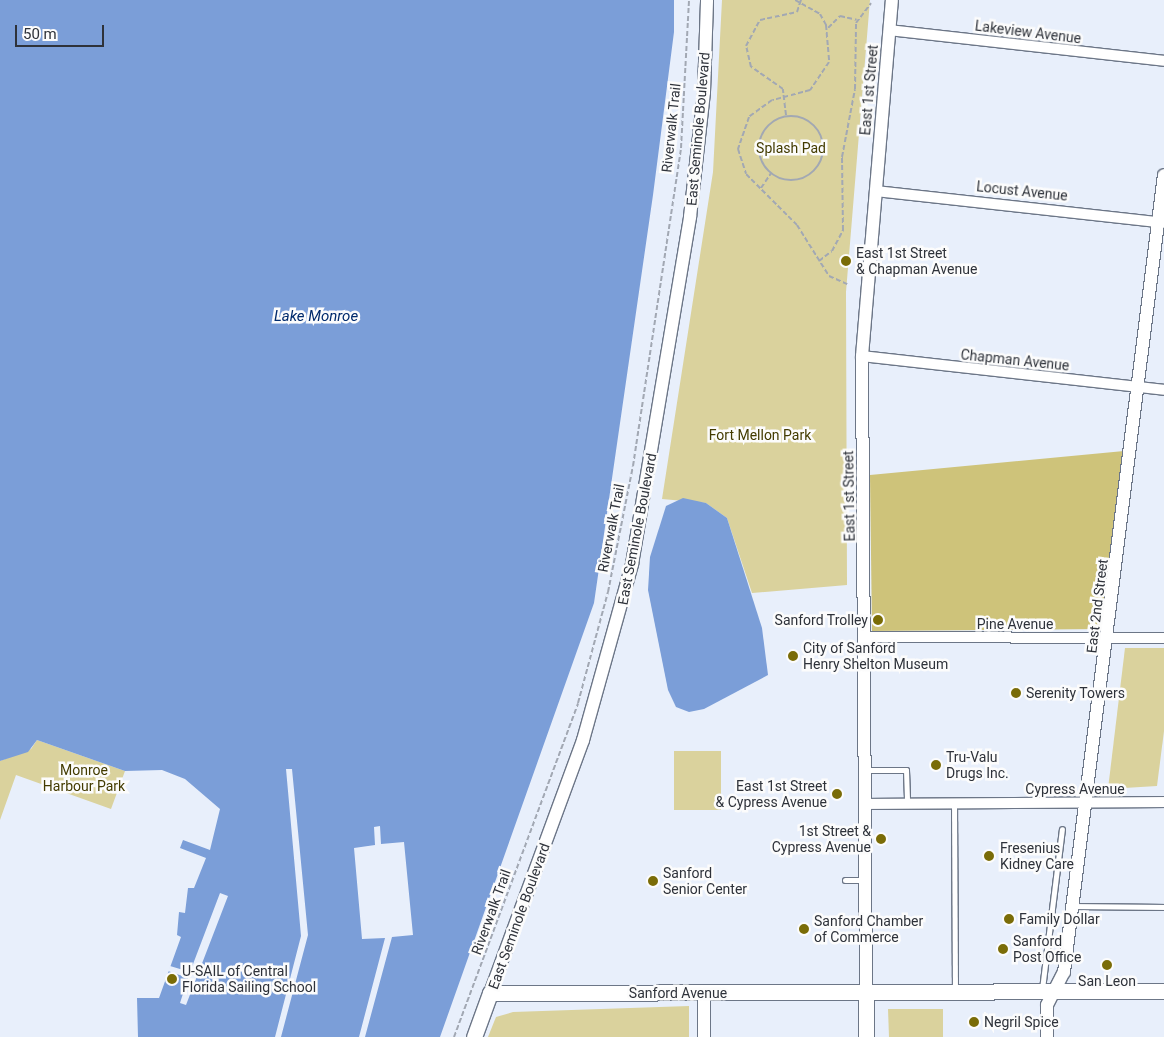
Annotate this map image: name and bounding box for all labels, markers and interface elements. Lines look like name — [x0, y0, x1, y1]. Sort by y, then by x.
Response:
scale bar — [18, 15, 106, 47]
street label: Lakeview Avenue — [974, 17, 1082, 47]
text: 50 m — [23, 25, 57, 43]
street label: East 1st Street — [857, 44, 881, 136]
street label: East Seminole Boulevard — [683, 51, 713, 207]
street label: Riverwalk Trail — [658, 82, 684, 174]
park label: Splash Pad — [756, 140, 826, 156]
street label: Locust Avenue — [976, 178, 1068, 204]
place label: East 1st Street & Chapman Avenue — [856, 245, 977, 278]
marker: East 1st Street & Chapman Avenue — [840, 255, 852, 267]
water label: Lake Monroe — [274, 308, 358, 326]
street label: Chapman Avenue — [960, 346, 1070, 374]
park label: Fort Mellon Park — [709, 427, 811, 443]
street label: East 1st Street — [840, 450, 858, 542]
street label: East Seminole Boulevard — [614, 452, 660, 606]
street label: Riverwalk Trail — [594, 482, 628, 574]
street label: East 2nd Street — [1083, 558, 1111, 654]
place label: Sanford Trolley — [774, 612, 868, 628]
marker: Sanford Trolley — [872, 614, 884, 626]
street label: Pine Avenue — [977, 616, 1053, 632]
place label: City of Sanford Henry Shelton Museum — [803, 640, 948, 672]
marker: City of Sanford Henry Shelton Museum — [787, 650, 799, 662]
place label: Serenity Towers — [1026, 685, 1125, 701]
marker: Serenity Towers — [1010, 687, 1022, 699]
place label: Tru-Valu Drugs Inc. — [946, 749, 1009, 782]
marker: Tru-Valu Drugs Inc. — [930, 759, 942, 771]
park label: Monroe Harbour Park — [43, 762, 125, 794]
place label: East 1st Street & Cypress Avenue — [715, 778, 827, 810]
street label: Cypress Avenue — [1025, 781, 1125, 797]
marker: East 1st Street & Cypress Avenue — [831, 788, 843, 800]
place label: 1st Street & Cypress Avenue — [772, 823, 871, 856]
marker: 1st Street & Cypress Avenue — [875, 833, 887, 845]
place label: Fresenius Kidney Care — [1000, 840, 1074, 872]
street label: East Seminole Boulevard — [485, 841, 553, 991]
marker: Fresenius Kidney Care — [982, 849, 996, 863]
place label: Sanford Senior Center — [663, 865, 747, 898]
street label: Riverwalk Trail — [468, 867, 514, 957]
marker: Sanford Senior Center — [647, 875, 659, 887]
place label: Family Dollar — [1019, 911, 1100, 927]
place label: Sanford Chamber of Commerce — [814, 913, 923, 946]
marker: Family Dollar — [1003, 913, 1015, 925]
marker: Sanford Chamber of Commerce — [798, 923, 810, 935]
place label: Sanford Post Office — [1013, 933, 1081, 966]
marker: Sanford Post Office — [997, 943, 1009, 955]
marker: San Leon — [1101, 959, 1113, 971]
place label: U-SAIL of Central Florida Sailing School — [182, 963, 316, 996]
marker: U-SAIL of Central Florida Sailing School — [166, 973, 178, 985]
place label: San Leon — [1078, 973, 1136, 989]
street label: Sanford Avenue — [629, 985, 727, 1001]
place label: Negril Spice — [984, 1014, 1059, 1030]
marker: Negril Spice — [968, 1016, 980, 1028]

